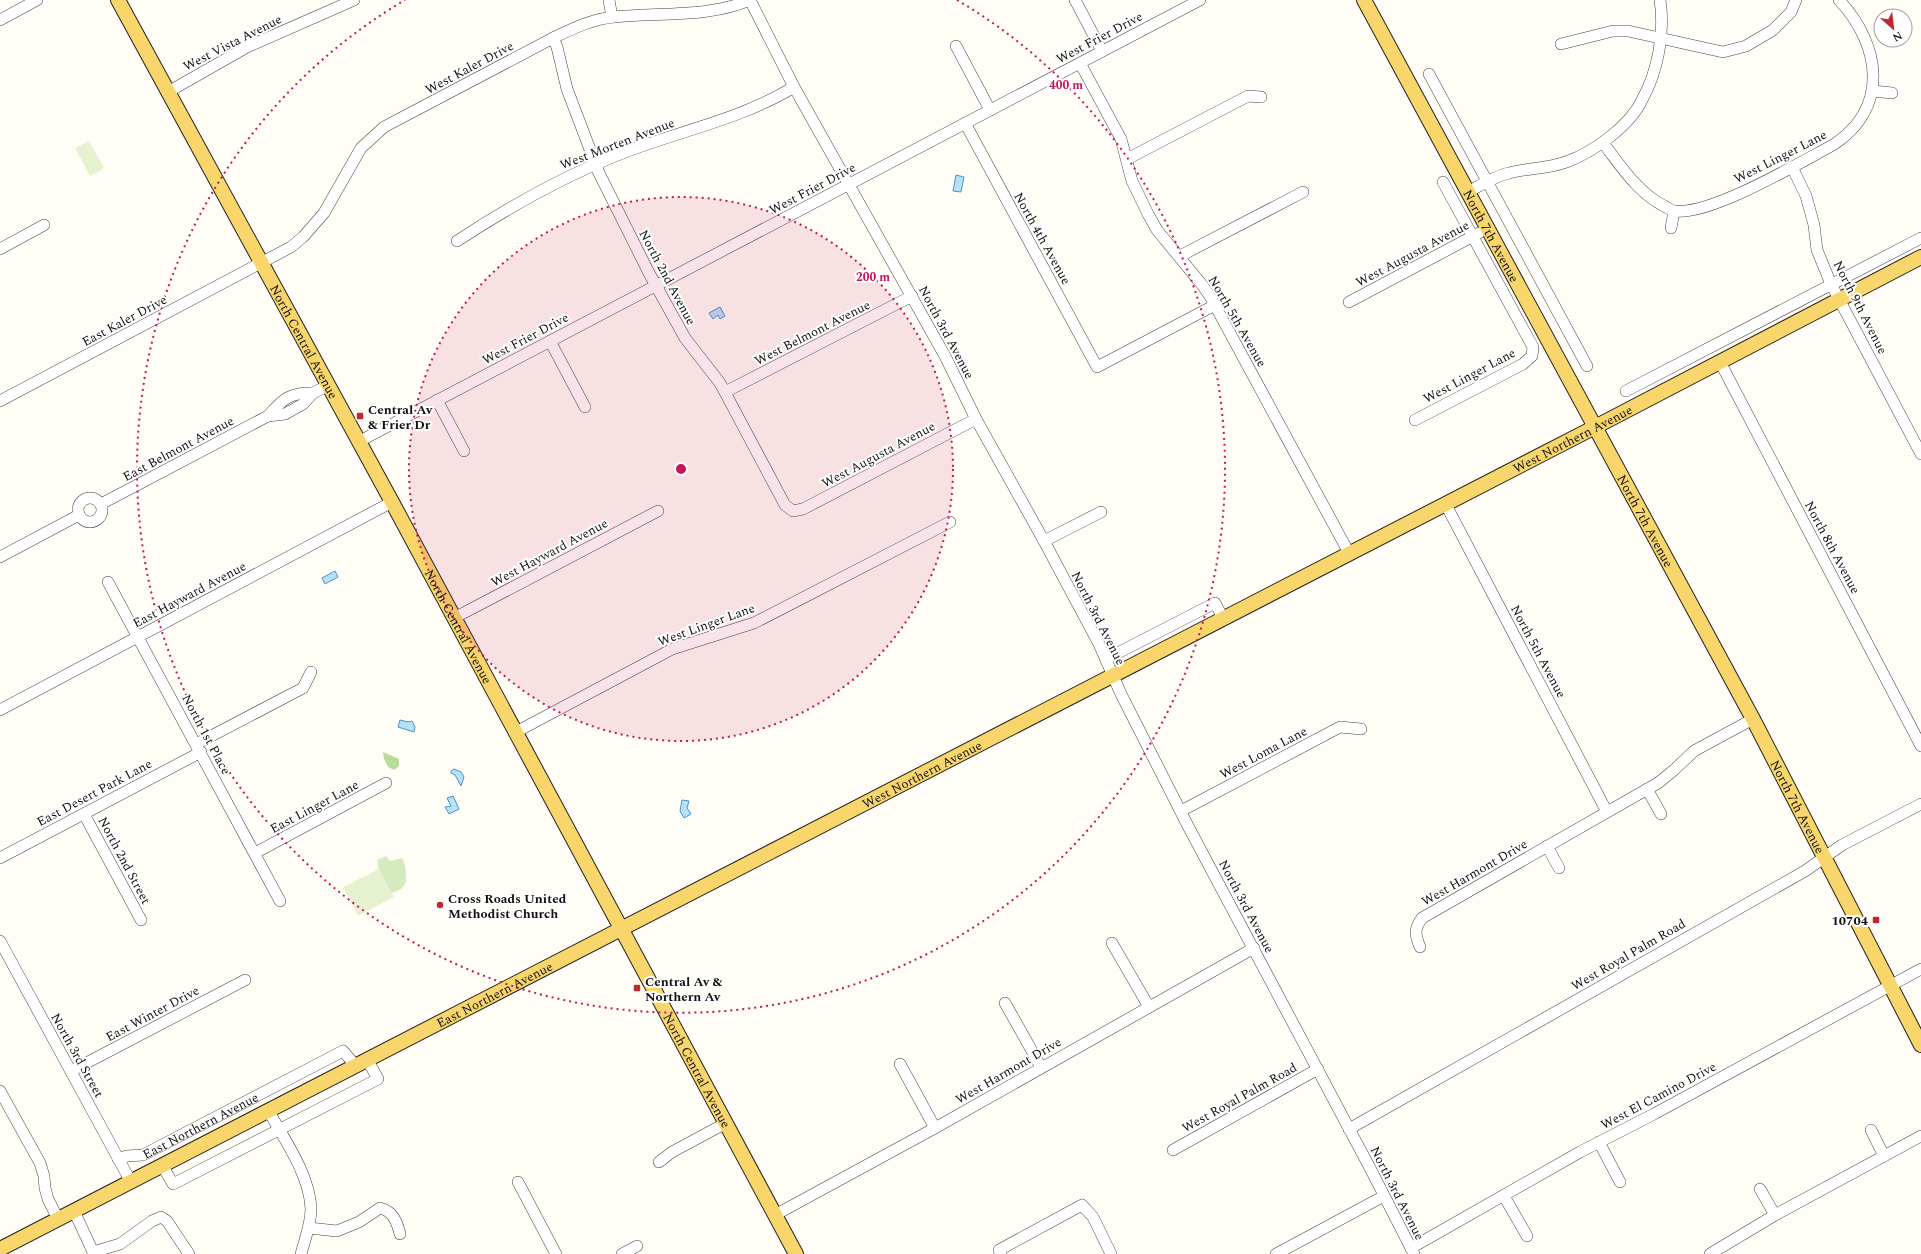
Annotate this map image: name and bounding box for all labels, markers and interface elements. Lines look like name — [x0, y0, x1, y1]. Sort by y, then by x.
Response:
street label: West Frier Drive — [1053, 7, 1146, 69]
north arrow — [1873, 8, 1913, 48]
street label: West Vista Avenue — [180, 9, 285, 76]
text: N — [1889, 27, 1905, 46]
street label: West Kaler Drive — [422, 36, 517, 100]
text: 400 m — [1049, 76, 1083, 95]
street label: West Morten Avenue — [557, 113, 678, 175]
street label: West Linger Lane — [1730, 125, 1830, 189]
street label: West Frier Drive — [766, 158, 859, 220]
street label: North 7th Avenue — [1457, 186, 1524, 286]
street label: North 4th Avenue — [1008, 189, 1076, 288]
street label: West Augusta Avenue — [1352, 215, 1473, 292]
street label: North 2nd Avenue — [634, 226, 701, 329]
street label: North 9th Avenue — [1828, 257, 1892, 358]
text: 200 m — [856, 268, 890, 287]
street label: North 5th Avenue — [1203, 272, 1272, 371]
street label: North Central Avenue — [264, 281, 343, 403]
street label: North 3rd Avenue — [913, 282, 979, 383]
street label: East Kaler Drive — [78, 290, 171, 352]
street label: West Belmont Avenue — [751, 295, 874, 371]
street label: West Frier Drive — [479, 308, 572, 370]
street label: West Linger Lane — [1420, 343, 1519, 409]
place label: Central Av & Frier Dr — [368, 400, 433, 435]
street label: West Northern Avenue — [1510, 400, 1636, 479]
street label: East Belmont Avenue — [119, 411, 238, 487]
marker: Central Av & Frier Dr — [355, 411, 365, 421]
street label: West Augusta Avenue — [818, 416, 939, 493]
centre of rings — [674, 462, 688, 476]
street label: North 7th Avenue — [1612, 471, 1678, 571]
street label: North 8th Avenue — [1799, 497, 1865, 598]
street label: West Hayward Avenue — [487, 514, 612, 592]
street label: East Hayward Avenue — [129, 556, 250, 633]
street label: North Central Avenue — [419, 566, 497, 688]
street label: North 3rd Avenue — [1066, 568, 1130, 669]
street label: West Linger Lane — [655, 598, 758, 652]
street label: North 5th Avenue — [1505, 601, 1571, 702]
street label: North 1st Place — [176, 691, 236, 778]
street label: West Loma Lane — [1216, 721, 1311, 784]
street label: West Northern Avenue — [859, 736, 986, 814]
street label: East Desert Park Lane — [33, 754, 156, 832]
street label: North 7th Avenue — [1765, 757, 1830, 857]
street label: East Linger Lane — [266, 775, 362, 839]
street label: North 2nd Street — [93, 813, 156, 908]
street label: West Harmont Drive — [1418, 834, 1531, 911]
street label: North 3rd Avenue — [1213, 856, 1279, 957]
place label: Cross Roads United Methodist Church — [448, 889, 567, 924]
marker: Cross Roads United Methodist Church — [435, 900, 445, 910]
place label: 10704 — [1832, 911, 1869, 931]
street label: West Royal Palm Road — [1568, 914, 1689, 996]
marker: 10704 — [1871, 915, 1881, 925]
street label: East Northern Avenue — [433, 957, 556, 1033]
place label: Central Av & Northern Av — [645, 972, 723, 1007]
street label: East Winter Drive — [102, 981, 203, 1047]
marker: Central Av & Northern Av — [632, 983, 642, 993]
street label: North 3rd Street — [46, 1009, 109, 1102]
street label: North Central Avenue — [657, 1010, 735, 1132]
street label: West Harmont Drive — [952, 1032, 1065, 1109]
street label: West El Camino Drive — [1597, 1057, 1720, 1135]
street label: West Royal Palm Road — [1178, 1058, 1301, 1138]
street label: East Northern Avenue — [139, 1088, 262, 1165]
street label: North 3rd Avenue — [1365, 1143, 1429, 1244]

